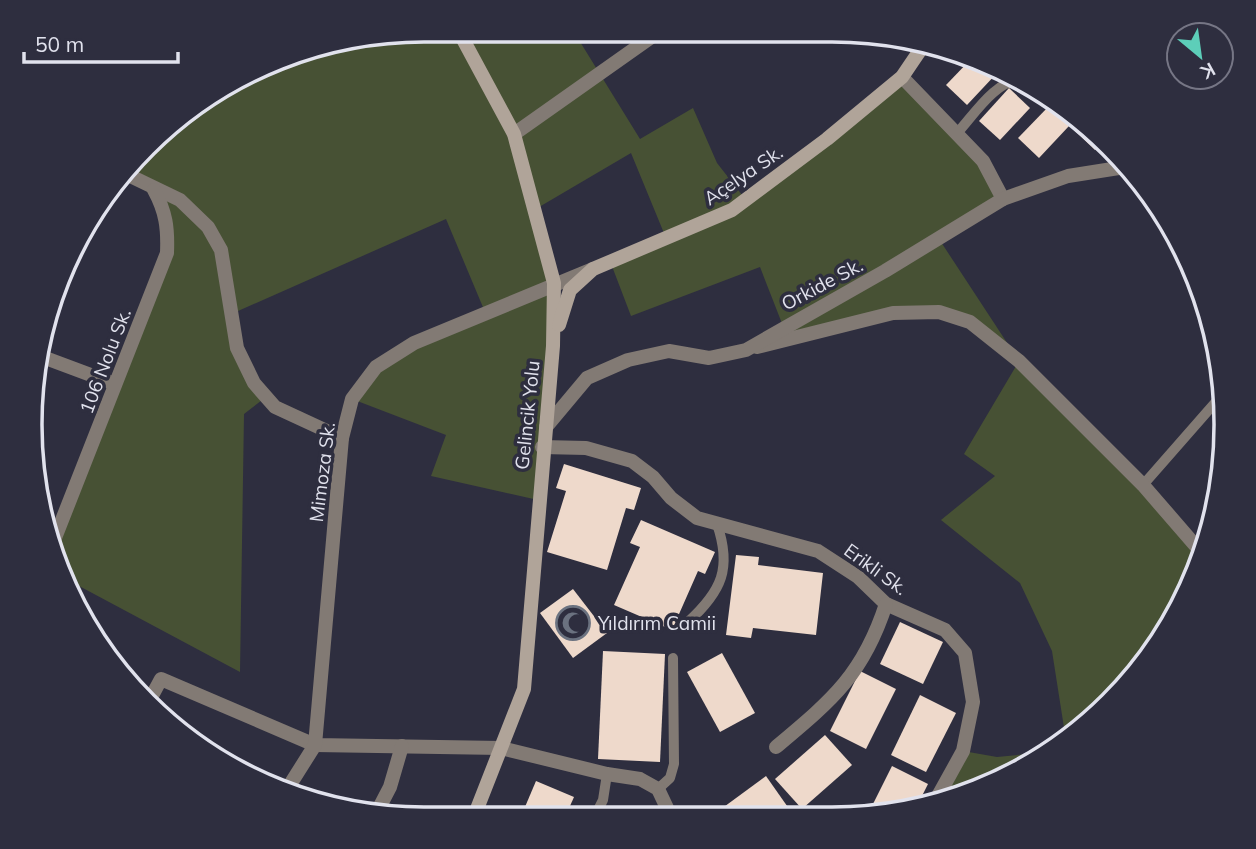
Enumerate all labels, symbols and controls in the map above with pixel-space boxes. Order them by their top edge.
scale bar [24,21,178,65]
north arrow [1165,21,1235,91]
text: 50 m [35,31,84,57]
text: K [1196,57,1220,85]
street label: Açelya Sk. [699,140,787,210]
street label: Orkide Sk. [777,253,867,315]
street label: 106 Nolu Sk. [74,305,136,417]
street label: Gelincik Yolu [509,359,545,471]
street label: Mimoza Sk. [304,421,340,523]
street label: Erikli Sk. [840,538,912,600]
mosque icon: Yıldırım Camii [554,604,592,642]
place label: Yıldırım Camii [597,611,716,635]

